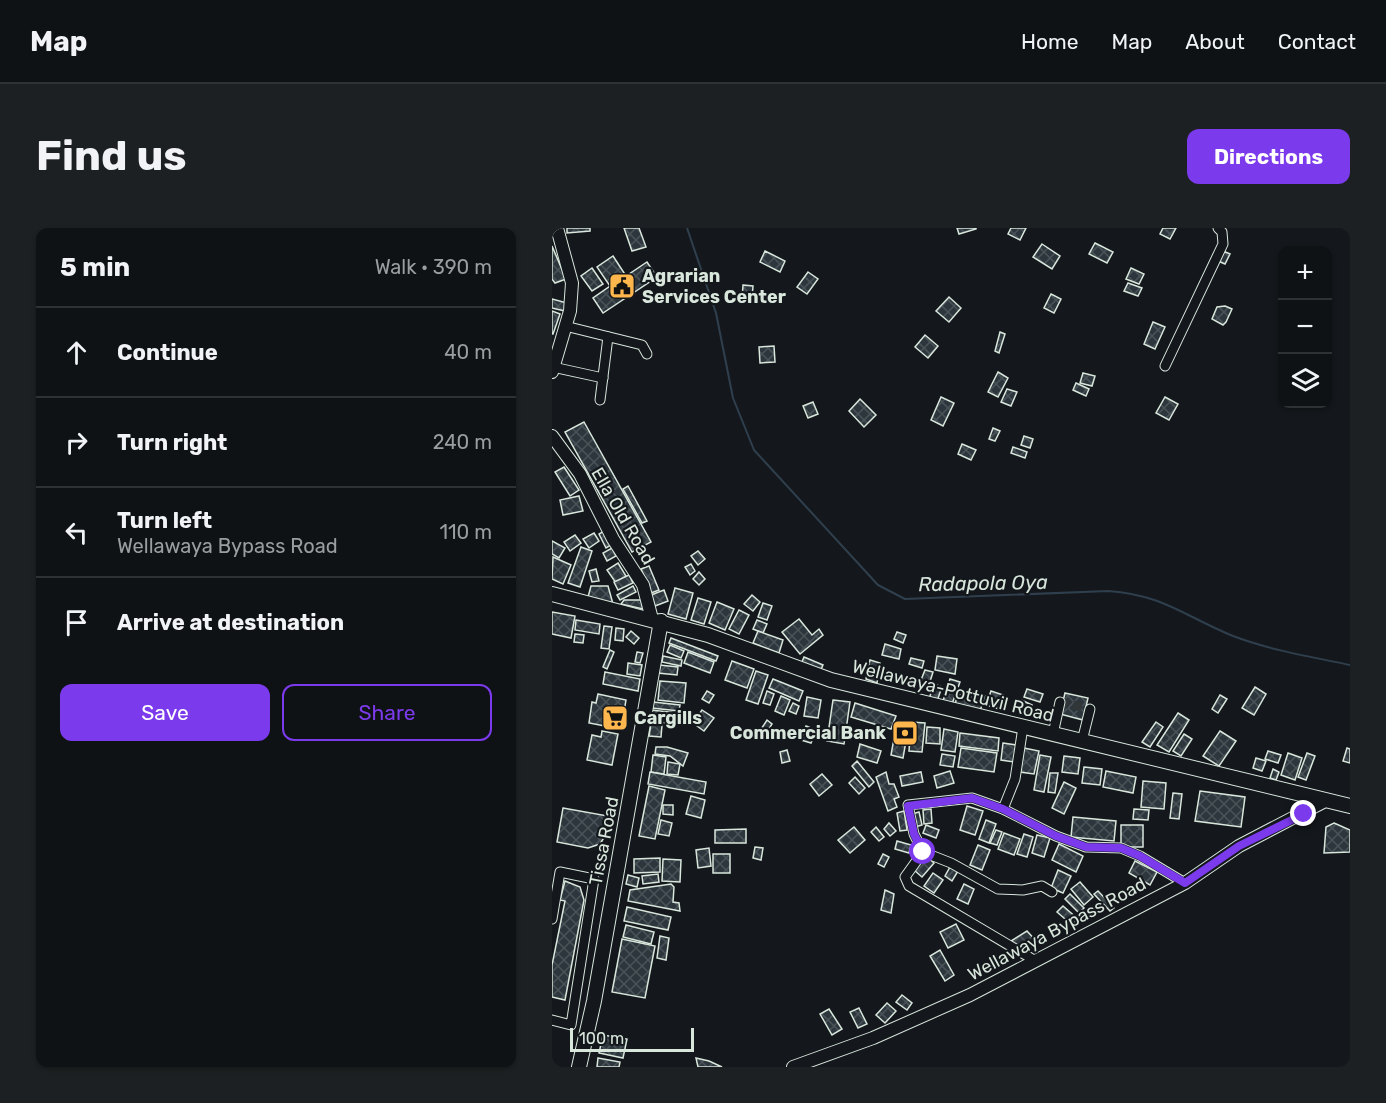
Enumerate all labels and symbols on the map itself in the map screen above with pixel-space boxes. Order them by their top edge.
place label: Agrarian Services Center [642,265,786,308]
public building icon: Agrarian Services Center [607,271,637,301]
street label: Ella Old Road [586,464,660,568]
water label: Radapola Oya [918,570,1048,596]
street label: Wellawaya-Pottuvil Road [850,655,1056,727]
supermarket icon: Cargills [600,703,630,733]
place label: Cargills [634,707,702,729]
bank icon: Commercial Bank [890,718,920,748]
place label: Commercial Bank [730,722,886,744]
street label: Tissa Road [585,795,623,887]
route end [1290,800,1316,826]
route start [909,838,935,864]
street label: Wellawaya Bypass Road [964,873,1150,985]
scale bar [570,1025,694,1052]

